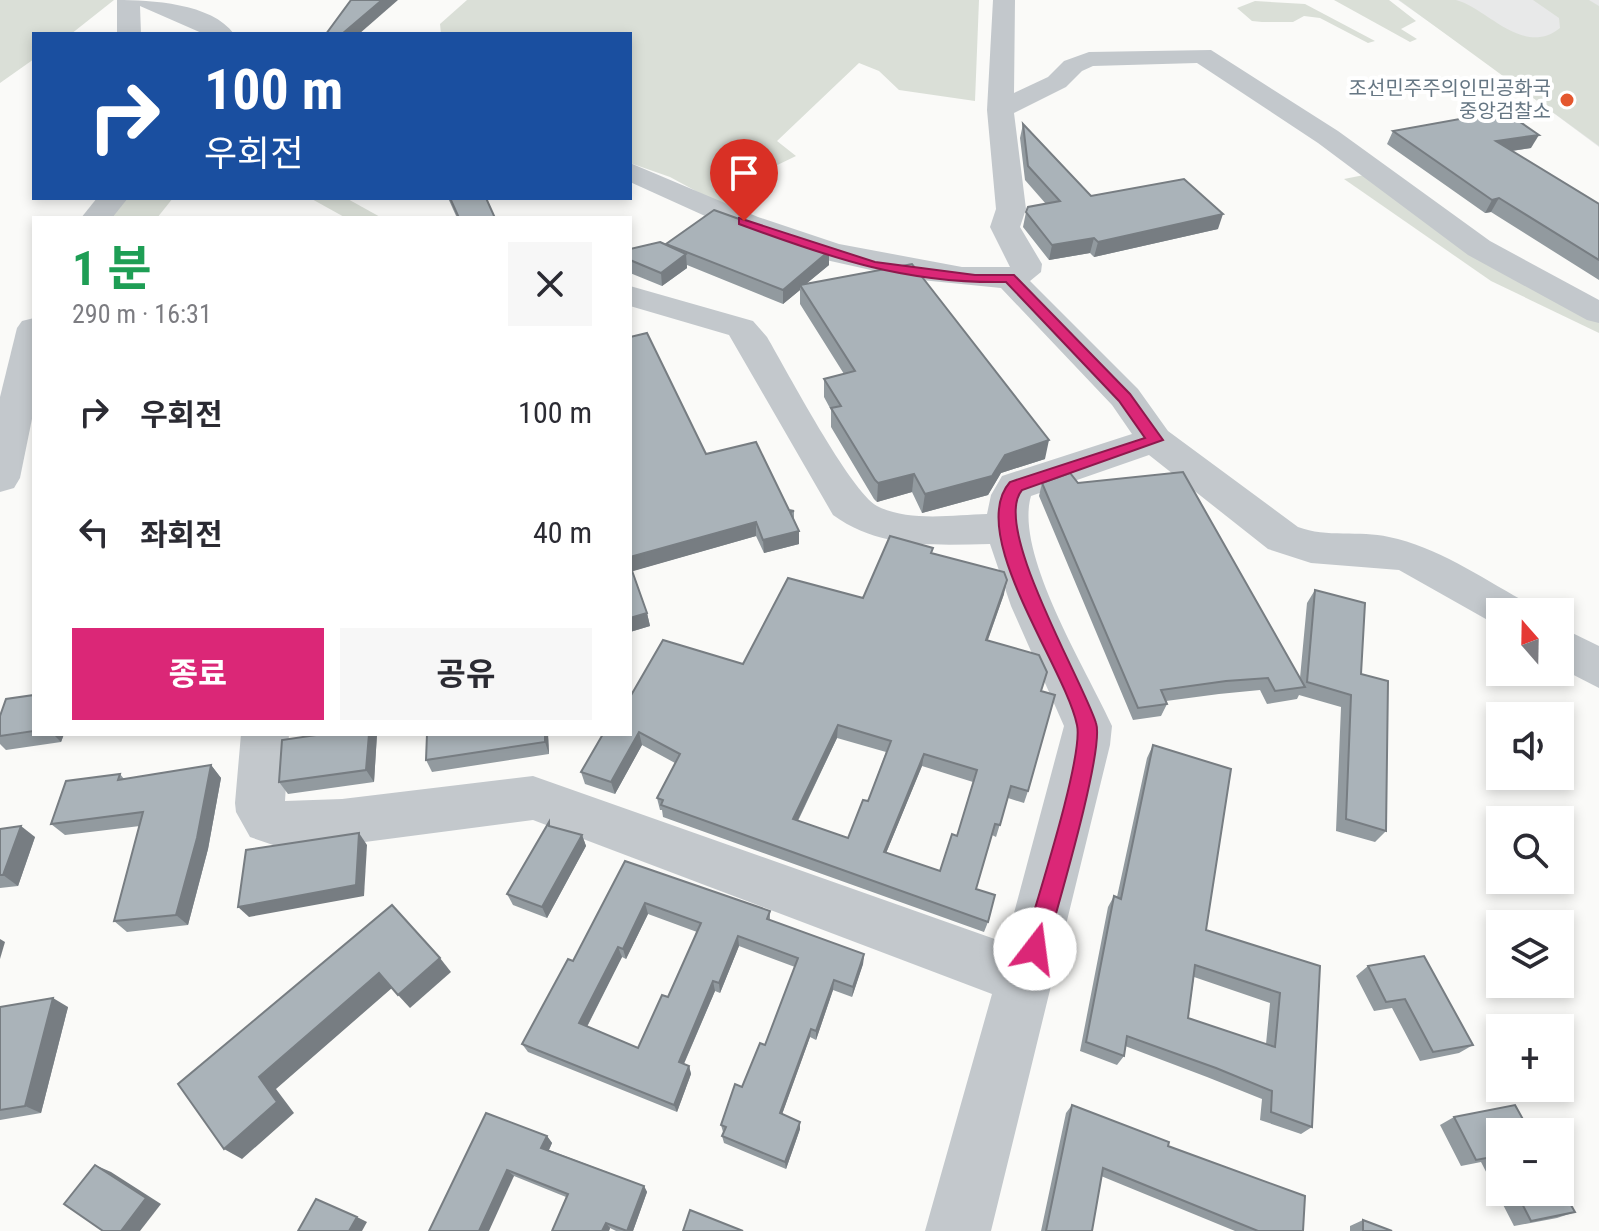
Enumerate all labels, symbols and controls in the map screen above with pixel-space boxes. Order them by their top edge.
text: 100 m [204,57,343,123]
icon: right [72,64,176,168]
place label: 조선민주주의인민공화국 중앙검찰소 [1349,76,1551,123]
marker: 조선민주주의인민공화국 중앙검찰소 [1558,91,1576,109]
text: 우회전 [204,133,303,175]
pin [710,139,778,221]
icon: arrive [722,151,766,195]
text: 1 분 [72,240,151,297]
button: close [508,242,592,326]
text: 290 m · 16:31 [72,299,212,329]
icon: right [72,390,116,434]
text: 100 m [518,395,592,430]
text: 우회전 [140,397,223,432]
icon: left [72,510,116,554]
text: 40 m [533,515,592,550]
text: 좌회전 [140,517,223,552]
north arrow [1486,598,1574,686]
map controls [1486,598,1574,1206]
button: 종료 [72,628,324,720]
button: 공유 [340,628,592,720]
button: sound [1486,702,1574,790]
button: search [1486,806,1574,894]
position arrow [993,907,1077,991]
button: layers [1486,910,1574,998]
button: + [1486,1014,1574,1102]
button: − [1486,1118,1574,1206]

